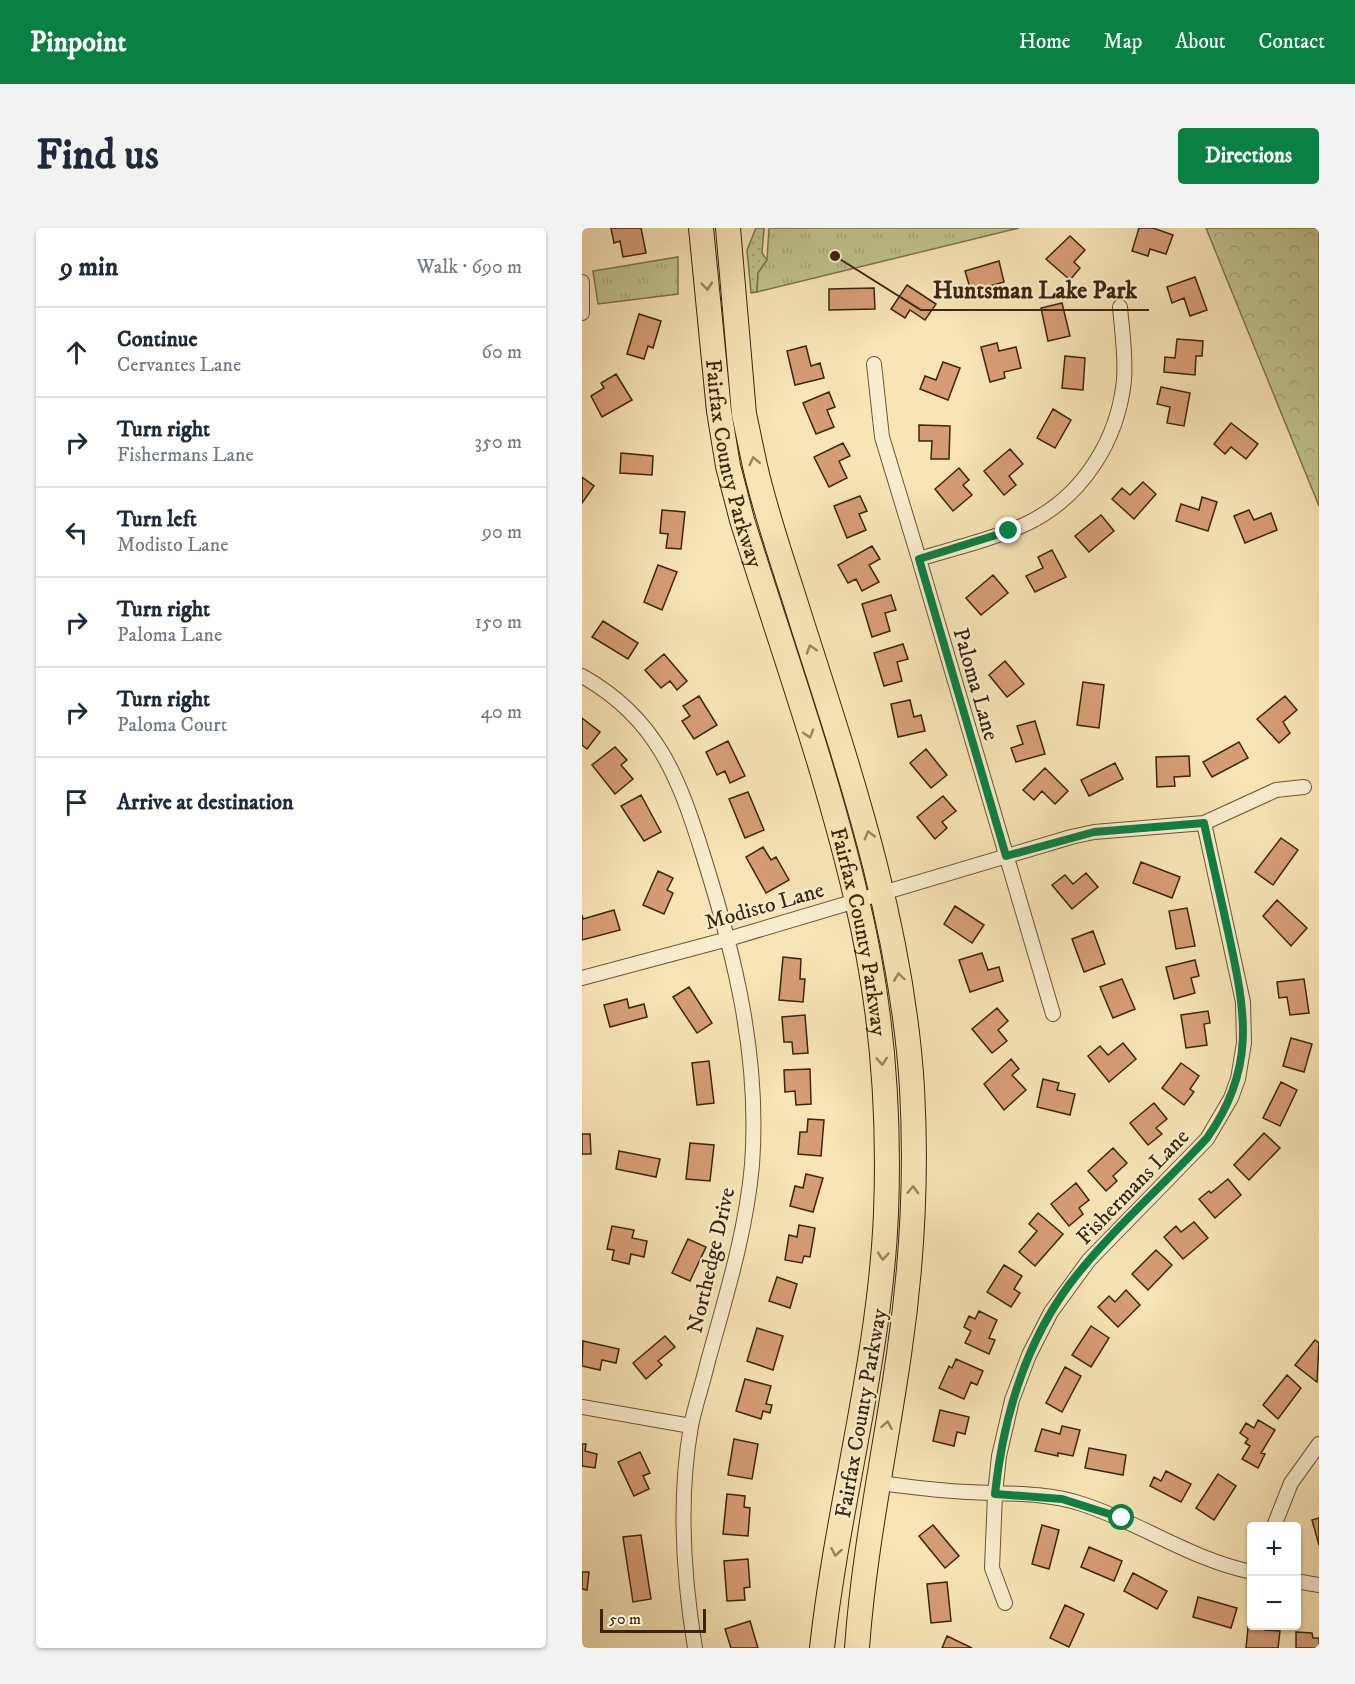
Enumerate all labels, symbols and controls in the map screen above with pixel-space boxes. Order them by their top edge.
text: Pinpoint [30,25,126,60]
text: Home [1019,29,1071,55]
text: Map [1104,29,1142,55]
text: About [1175,29,1226,55]
text: Contact [1259,29,1325,55]
button: Directions [1178,128,1319,184]
text: Find us [36,130,159,182]
text: 9 min [60,251,118,284]
text: Walk · 690 m [417,255,522,280]
callout: Huntsman Lake Park [921,268,1149,310]
text: Huntsman Lake Park [933,276,1138,306]
one-way arrow [700,282,713,291]
text: Continue [117,326,198,353]
icon: ahead [60,336,93,369]
text: 60 m [482,340,522,365]
text: Cervantes Lane [117,353,241,378]
street label: Fairfax County Parkway [699,358,768,572]
text: Turn right [117,416,210,443]
icon: right [60,426,93,459]
text: 350 m [475,430,522,455]
text: Fishermans Lane [117,443,254,468]
one-way arrow [748,456,761,466]
text: Turn left [117,506,197,533]
icon: left [60,516,93,549]
route end [995,517,1021,543]
text: 90 m [482,520,522,545]
text: Modisto Lane [117,533,229,558]
text: Turn right [117,596,210,623]
icon: right [60,606,93,639]
text: 150 m [475,610,522,635]
text: Paloma Lane [117,623,222,648]
street label: Paloma Lane [947,625,1004,744]
one-way arrow [806,644,818,655]
text: Turn right [117,686,210,713]
icon: right [60,696,93,729]
text: 40 m [480,700,522,725]
text: Paloma Court [117,713,227,738]
one-way arrow [802,728,814,739]
icon: arrive [60,786,93,819]
text: Arrive at destination [117,789,294,816]
street label: Fairfax County Parkway [824,825,892,1038]
one-way arrow [863,830,876,840]
street label: Modisto Lane [702,877,827,936]
one-way arrow [894,973,906,982]
one-way arrow [875,1057,888,1066]
street label: Fishermans Lane [1071,1124,1195,1251]
street label: Northedge Drive [682,1185,741,1336]
one-way arrow [907,1185,919,1194]
one-way arrow [877,1252,890,1261]
street label: Fairfax County Parkway [830,1306,893,1520]
one-way arrow [880,1421,893,1431]
route start [1108,1504,1134,1530]
map controls [1247,1522,1301,1630]
button: + [1247,1522,1301,1576]
one-way arrow [830,1547,843,1557]
button: − [1247,1576,1301,1630]
scale bar [600,1606,706,1634]
text: 50 m [609,1609,641,1629]

